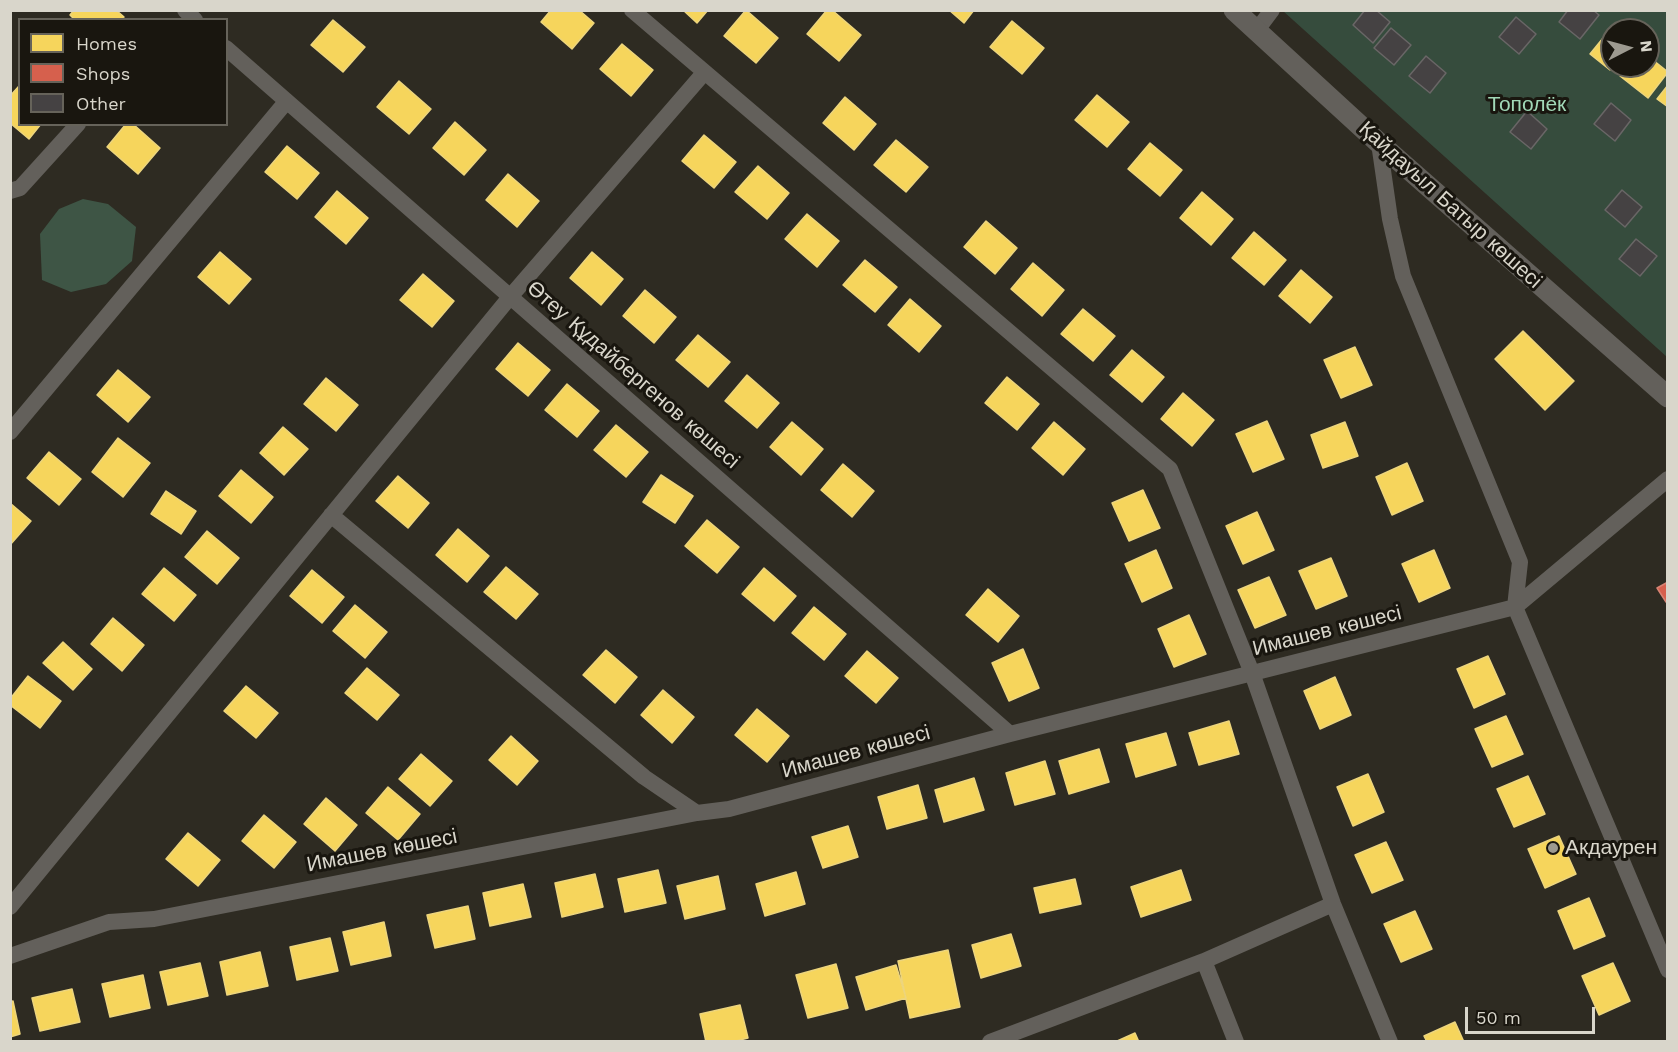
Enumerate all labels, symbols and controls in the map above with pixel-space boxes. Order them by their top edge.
legend [18,18,228,126]
north arrow [1600,18,1660,78]
text: Homes [76,33,137,54]
text: N [1636,39,1656,53]
text: Shops [76,63,130,84]
park label: Тополёк [1488,92,1566,118]
text: Other [76,93,126,114]
street label: Қайдауыл Батыр көшесі [1353,116,1547,294]
street label: Өтеу Құдайбергенов көшесі [522,276,744,474]
street label: Имашев көшесі [1250,600,1404,662]
street label: Имашев көшесі [779,720,933,784]
street label: Имашев көшесі [305,824,459,878]
place label: Акдаурен [1565,835,1657,861]
marker: Акдаурен [1546,841,1560,855]
scale bar [1468,995,1598,1033]
text: 50 m [1476,1007,1521,1028]

